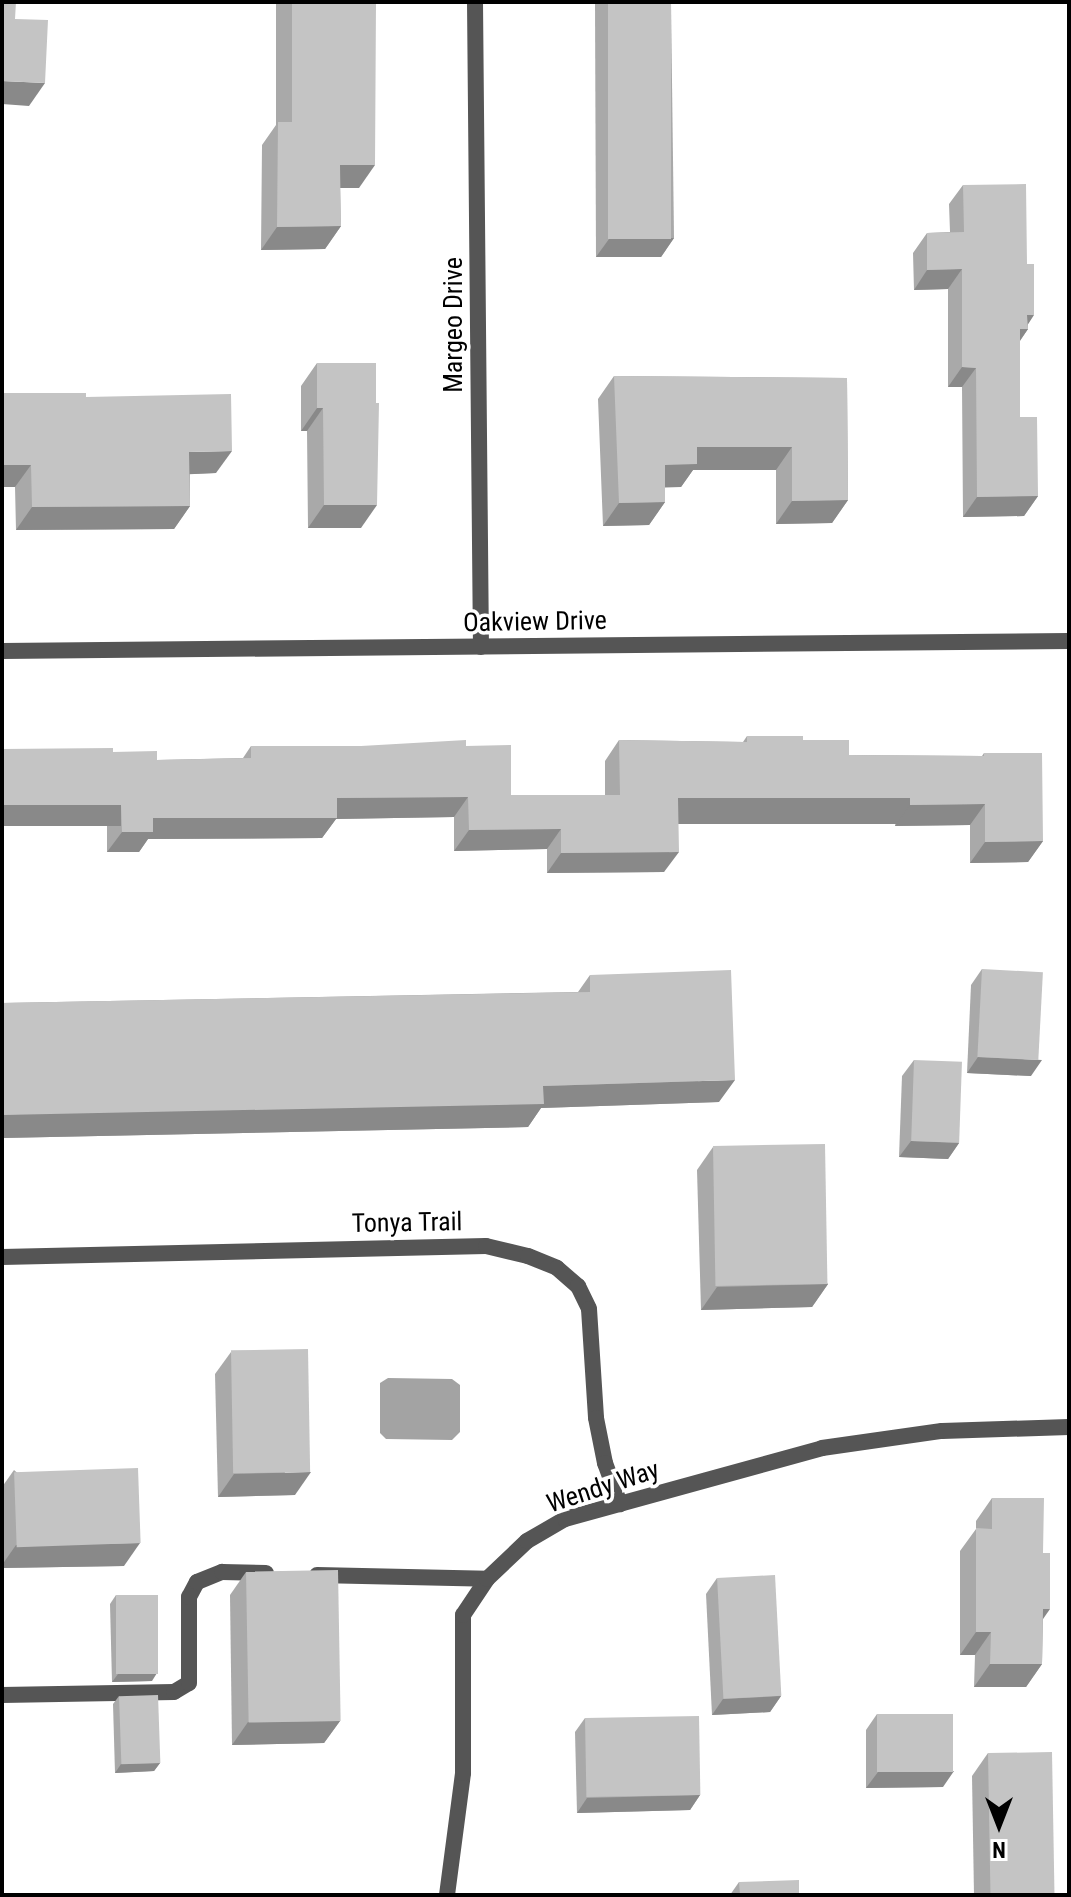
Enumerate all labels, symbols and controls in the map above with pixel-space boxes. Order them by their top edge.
street label: Margeo Drive [438,257,470,393]
street label: Oakview Drive [463,605,607,639]
street label: Tonya Trail [351,1206,463,1240]
street label: Wendy Way [543,1454,663,1520]
north arrow [959,1785,1039,1865]
text: N [992,1837,1006,1862]

